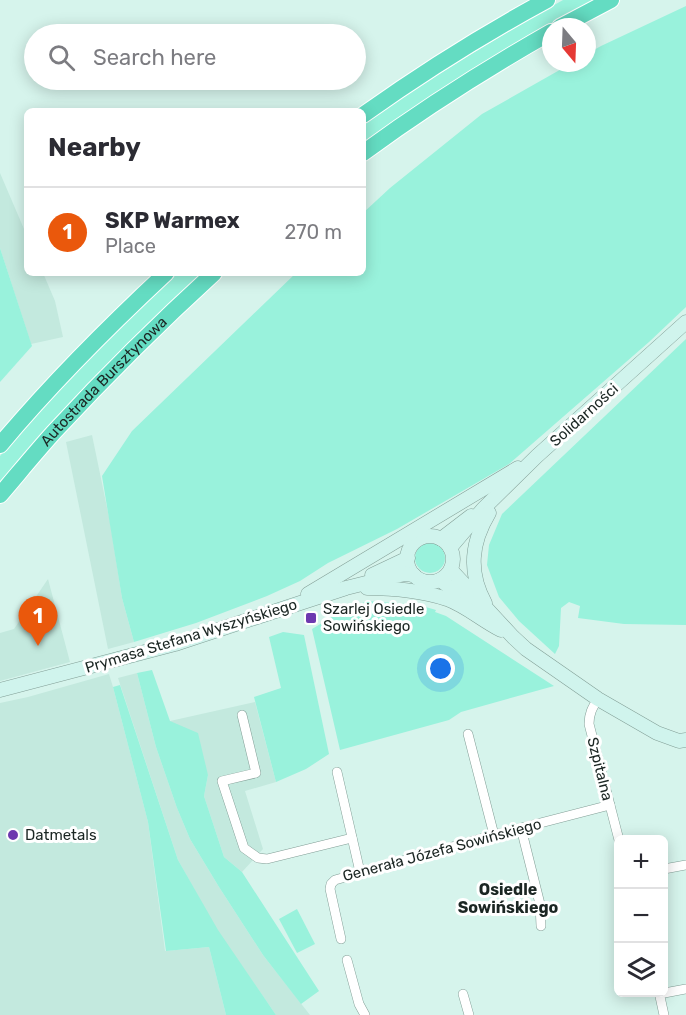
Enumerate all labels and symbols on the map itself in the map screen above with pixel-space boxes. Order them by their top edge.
north arrow [542,18,596,72]
street label: Autostrada Bursztynowa [37,313,171,450]
street label: Solidarności [546,380,622,450]
street label: Prymasa Stefana Wyszyńskiego [83,595,299,677]
pin: 1 [18,596,57,646]
place label: Szarlej Osiedle Sowińskiego [323,600,424,635]
marker: Szarlej Osiedle Sowińskiego [304,611,318,625]
your location [426,654,455,683]
street label: Szpitalna [583,735,617,803]
street label: Generała Józefa Sowińskiego [341,815,543,885]
place label: Datmetals [25,826,97,844]
marker: Datmetals [6,828,20,842]
district label: Osiedle Sowińskiego [458,880,559,917]

